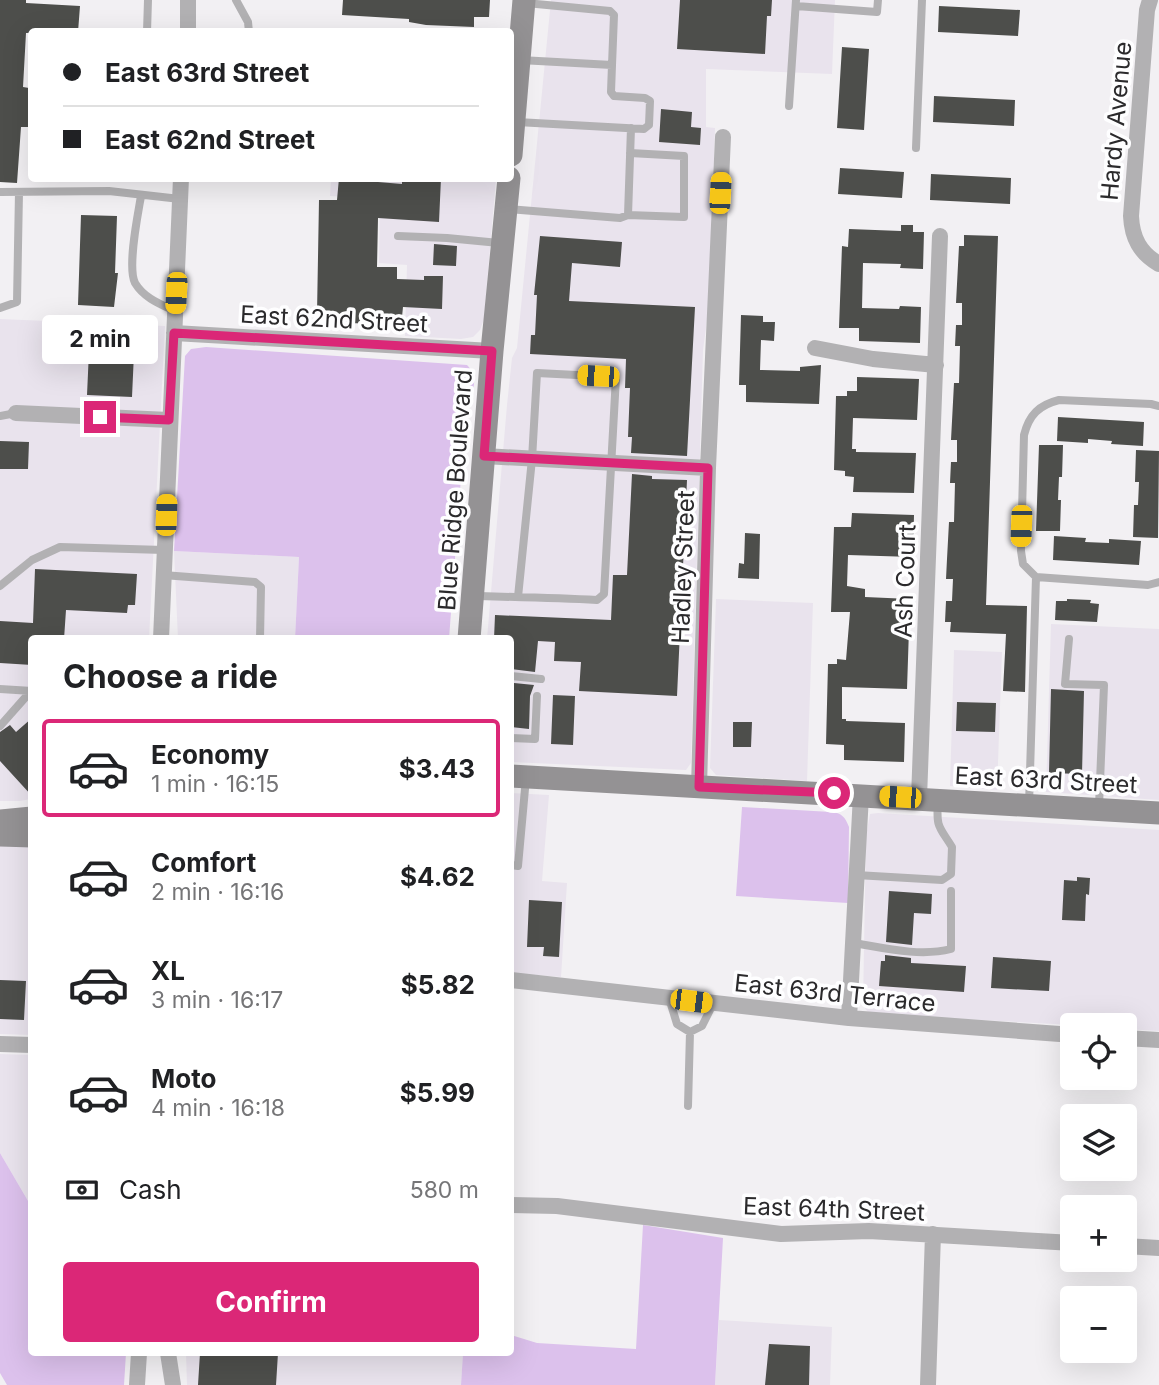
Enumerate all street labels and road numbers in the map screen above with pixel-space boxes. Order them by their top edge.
street label: Hardy Avenue [1095,40,1137,202]
street label: East 62nd Street [239,300,429,338]
street label: Blue Ridge Boulevard [432,368,478,612]
street label: Hadley Street [666,490,700,644]
street label: Ash Court [889,524,921,638]
street label: East 63rd Street [954,761,1138,799]
street label: East 63rd Terrace [733,968,937,1018]
street label: East 64th Street [743,1191,926,1227]

